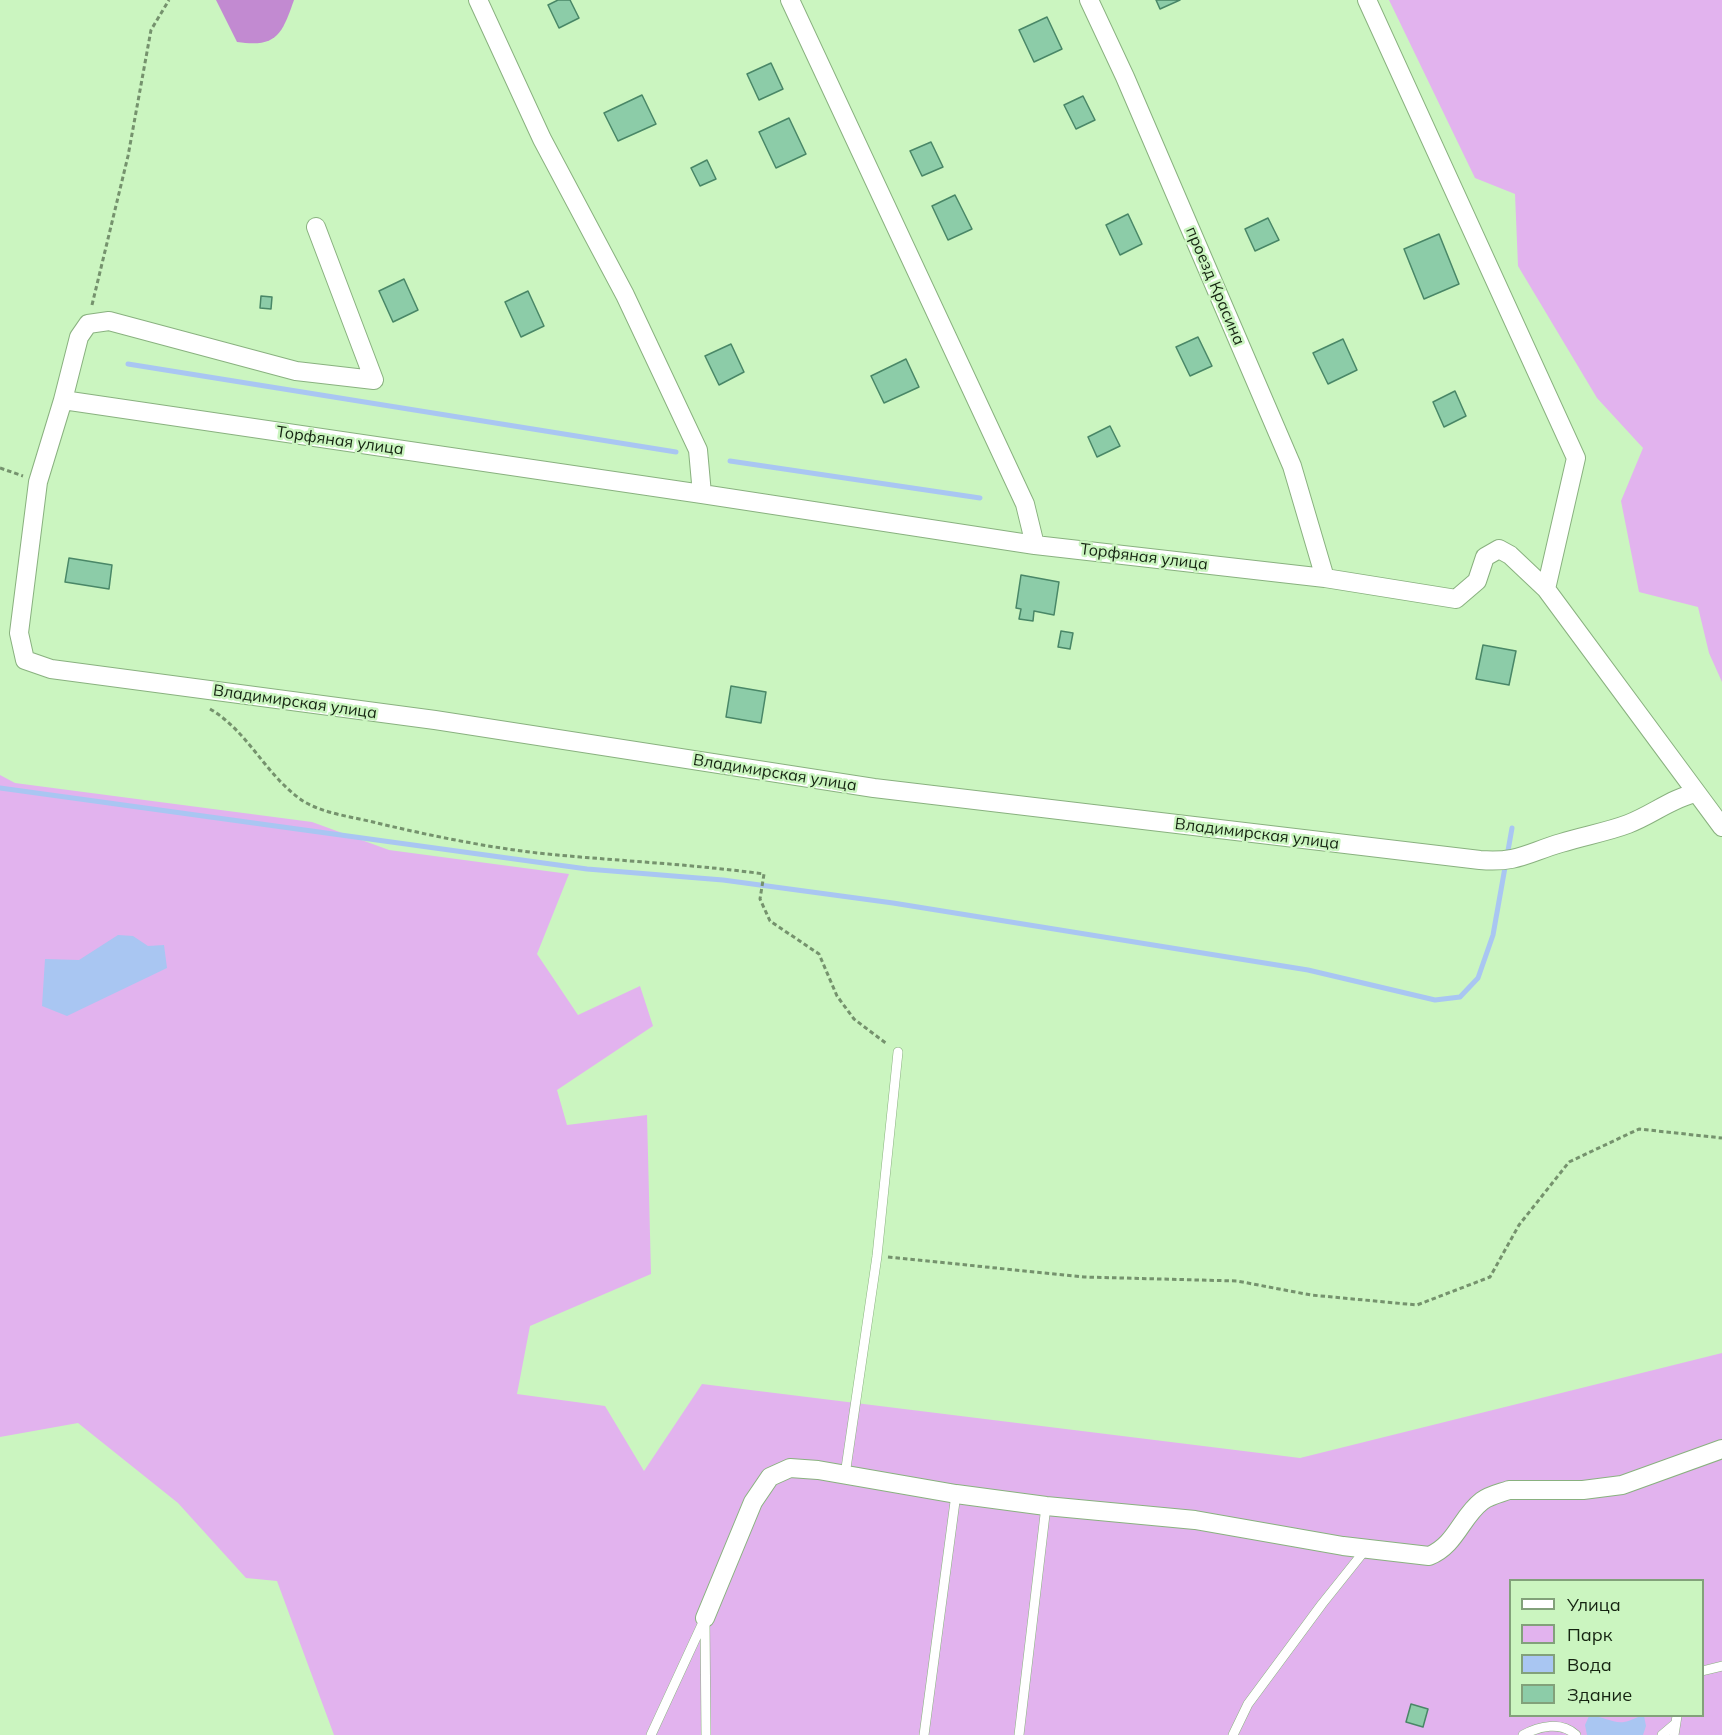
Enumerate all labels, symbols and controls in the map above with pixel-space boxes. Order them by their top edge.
street label: проезд Красина [1181,224,1249,348]
street label: Торфяная улица [275,423,405,459]
street label: Торфяная улица [1079,540,1209,574]
street label: Владимирская улица [212,681,378,723]
street label: Владимирская улица [692,751,858,795]
street label: Владимирская улица [1174,814,1340,854]
legend [1509,1579,1704,1717]
text: Улица [1567,1593,1621,1616]
text: Парк [1567,1623,1612,1646]
text: Вода [1567,1653,1612,1676]
text: Здание [1567,1683,1632,1706]

